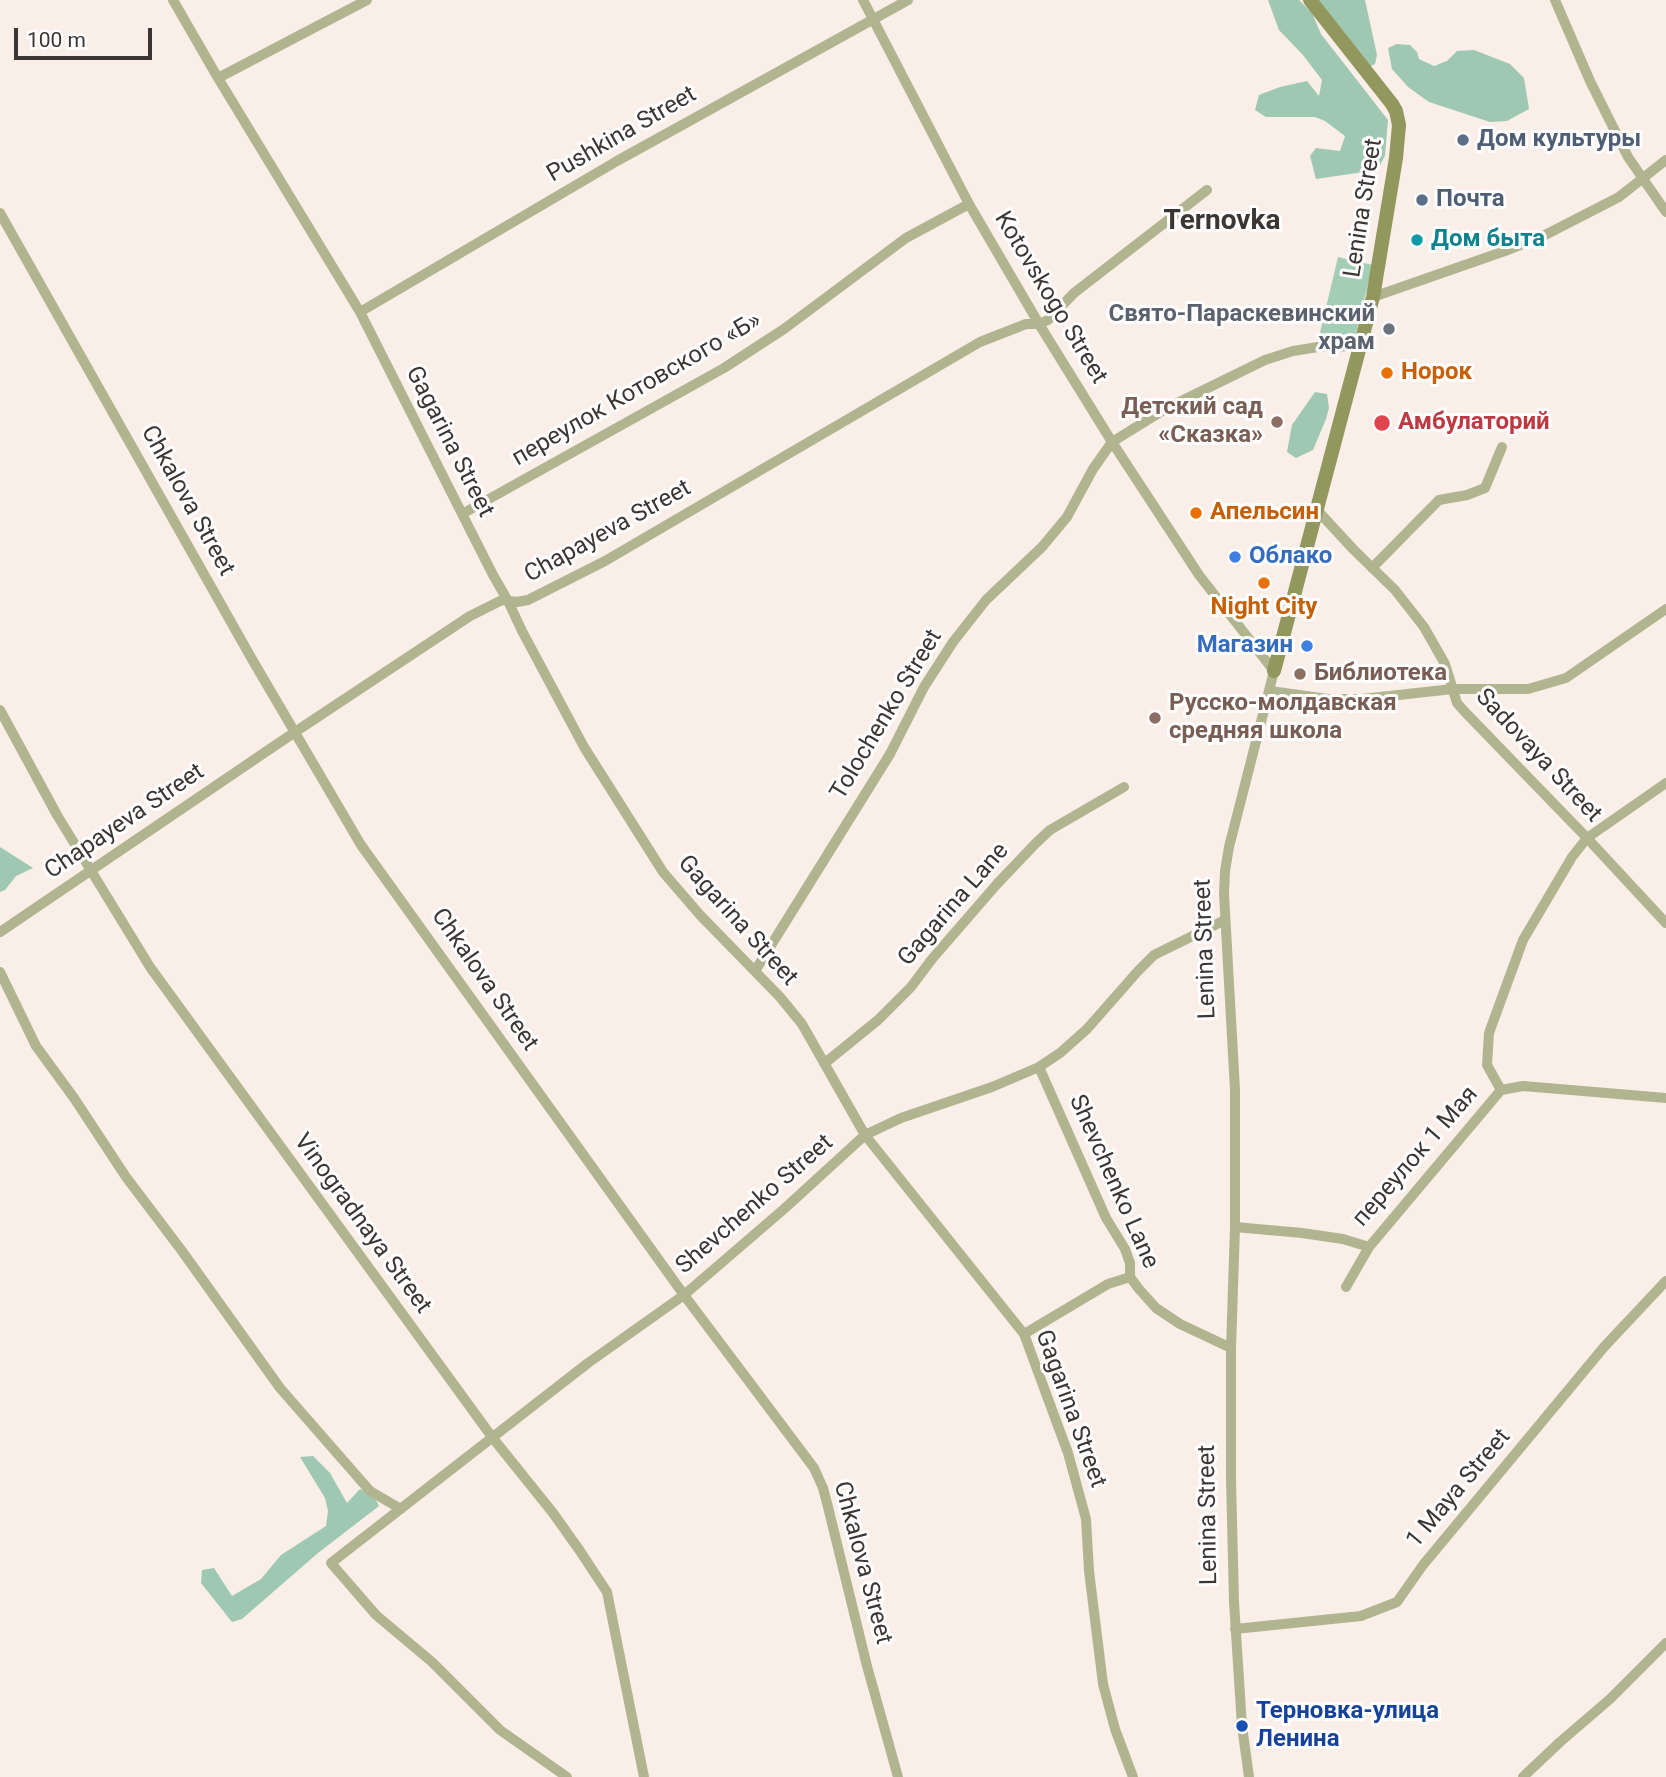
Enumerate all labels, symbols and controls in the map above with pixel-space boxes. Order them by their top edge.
scale bar [18,14,156,58]
text: 100 m [27,28,86,52]
street label: Pushkina Street [542,81,702,189]
place label: Дом культуры [1477,126,1641,154]
marker: Дом культуры [1455,132,1471,148]
street label: Lenina Street [1339,136,1389,280]
place label: Почта [1436,186,1505,214]
marker: Почта [1414,192,1430,208]
district label: Ternovka [1164,205,1280,239]
street label: Kotovskogo Street [987,207,1113,389]
place label: Дом быта [1431,226,1545,254]
marker: Дом быта [1409,232,1425,248]
place label: Свято-Параскевинский храм [1109,301,1375,357]
street label: переулок Котовского «Б» [507,307,767,473]
marker: Свято-Параскевинский храм [1381,321,1397,337]
place label: Норок [1401,359,1472,387]
street label: Gagarina Street [399,362,499,522]
marker: Норок [1379,365,1395,381]
place label: Детский сад «Сказка» [1121,394,1263,450]
place label: Амбулаторий [1398,409,1550,437]
marker: Амбулаторий [1372,413,1392,433]
marker: Детский сад «Сказка» [1269,414,1285,430]
street label: Chkalova Street [134,421,240,581]
street label: Chapayeva Street [520,474,696,590]
place label: Апельсин [1210,499,1319,527]
marker: Апельсин [1188,505,1204,521]
place label: Облако [1249,543,1332,571]
marker: Облако [1227,549,1243,565]
marker: Night City [1256,575,1272,591]
place label: Night City [1211,594,1317,622]
street label: Tolochenko Street [825,625,949,805]
place label: Магазин [1197,632,1293,660]
marker: Магазин [1299,638,1315,654]
place label: Библиотека [1314,660,1447,688]
marker: Библиотека [1292,666,1308,682]
street label: Sadovaya Street [1469,683,1607,829]
place label: Русско-молдавская средняя школа [1169,690,1397,746]
marker: Русско-молдавская средняя школа [1147,710,1163,726]
street label: Chapayeva Street [40,758,210,886]
street label: Gagarina Lane [893,837,1015,973]
street label: Gagarina Street [671,850,803,992]
street label: Lenina Street [1189,878,1223,1020]
street label: Chkalova Street [424,903,544,1057]
street label: переулок 1 Мая [1347,1081,1485,1233]
street label: Shevchenko Lane [1062,1091,1164,1273]
street label: Vinogradnaya Street [287,1128,437,1320]
street label: Shevchenko Street [671,1129,839,1281]
street label: Gagarina Street [1028,1326,1112,1492]
street label: 1 Maya Street [1401,1424,1517,1554]
street label: Lenina Street [1193,1445,1225,1585]
street label: Chkalova Street [826,1479,898,1647]
place label: Терновка-улица Ленина [1256,1698,1439,1754]
marker: Терновка-улица Ленина [1234,1718,1250,1734]

